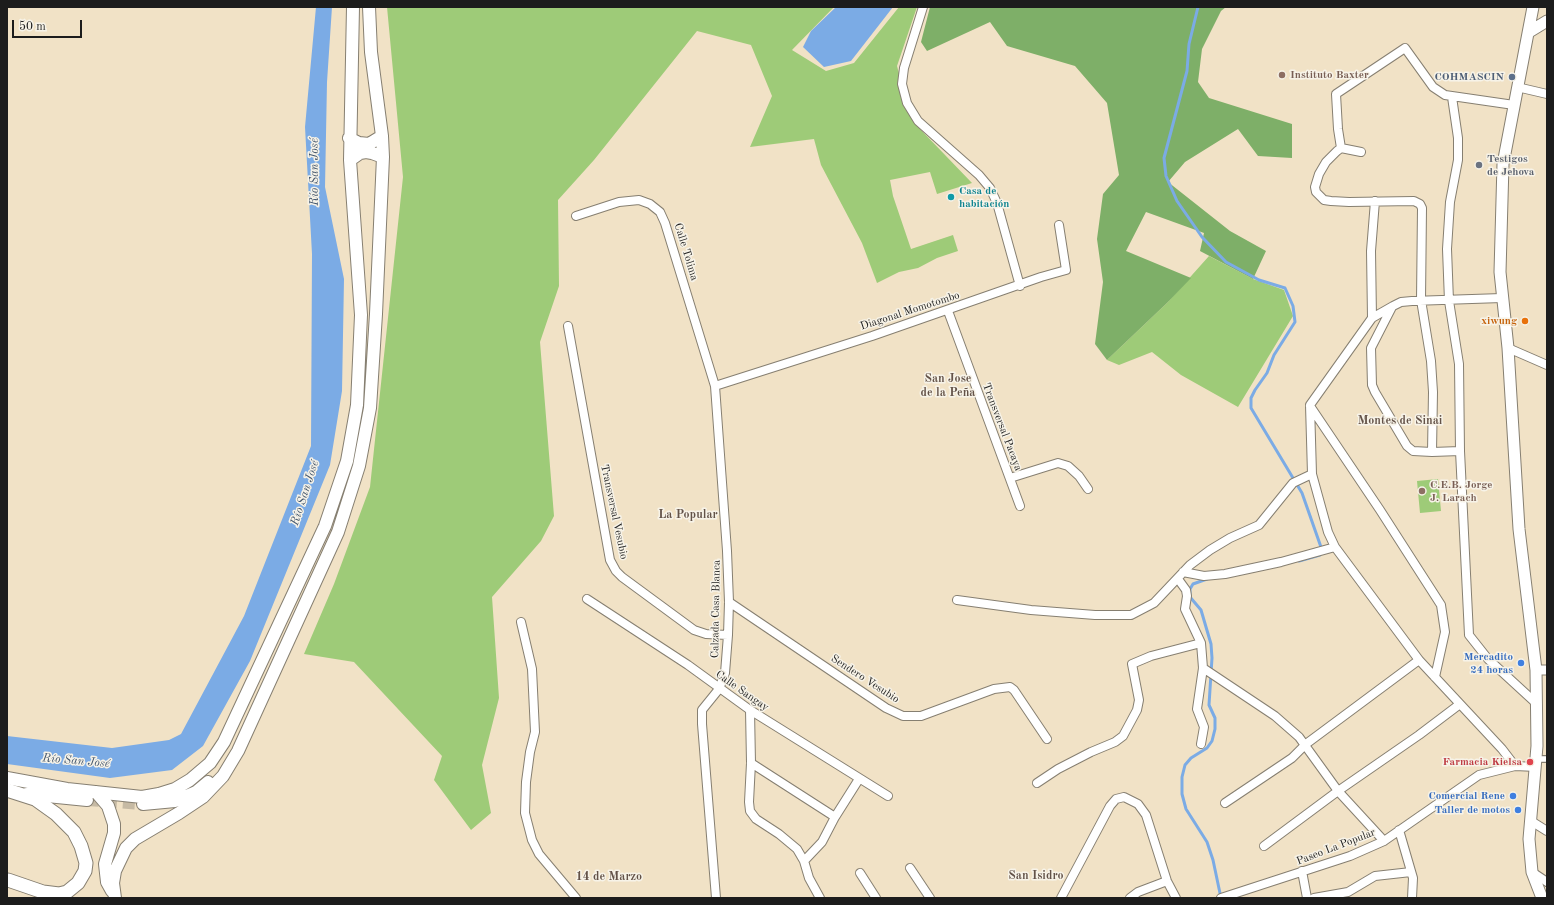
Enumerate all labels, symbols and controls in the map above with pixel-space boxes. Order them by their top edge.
scale bar [14,12,84,38]
text: 50 m [19,21,46,33]
place label: Instituto Baxter [1290,68,1369,82]
marker: Instituto Baxter [1277,70,1287,80]
place label: COHMASCIN [1434,70,1504,84]
marker: COHMASCIN [1507,72,1517,82]
water label: Río San José [308,138,322,206]
place label: Testigos de Jehova [1487,152,1534,178]
marker: Testigos de Jehova [1474,160,1484,170]
place label: Casa de habitación [959,184,1009,210]
marker: Casa de habitación [946,192,956,202]
street label: Calle Tolima [671,222,701,282]
street label: Diagonal Momotombo [859,289,961,333]
place label: xiwung [1481,314,1517,328]
marker: xiwung [1520,316,1530,326]
district label: San Jose de la Peña [921,372,975,400]
street label: Transversal Pacaya [979,381,1025,473]
district label: Montes de Sinai [1358,414,1442,428]
water label: Río San José [288,459,322,527]
street label: Transversal Vesubio [597,463,631,561]
place label: C.E.B. Jorge J. Larach [1430,478,1493,504]
marker: C.E.B. Jorge J. Larach [1417,486,1427,496]
district label: La Popular [658,508,718,522]
street label: Calzada Casa Blanca [709,560,723,658]
place label: Mercadito 24 horas [1464,650,1513,676]
street label: Sendero Vesubio [828,652,902,706]
marker: Mercadito 24 horas [1516,658,1526,668]
street label: Calle Sangay [713,668,771,714]
water label: Río San José [42,751,110,771]
place label: Farmacia Kielsa [1443,755,1522,769]
marker: Farmacia Kielsa [1525,757,1535,767]
place label: Comercial Rene [1428,789,1505,803]
marker: Comercial Rene [1508,791,1518,801]
place label: Taller de motos [1434,803,1510,817]
marker: Taller de motos [1513,805,1523,815]
street label: Paseo La Popular [1295,826,1377,868]
district label: San Isidro [1008,869,1064,883]
district label: 14 de Marzo [576,870,642,884]

